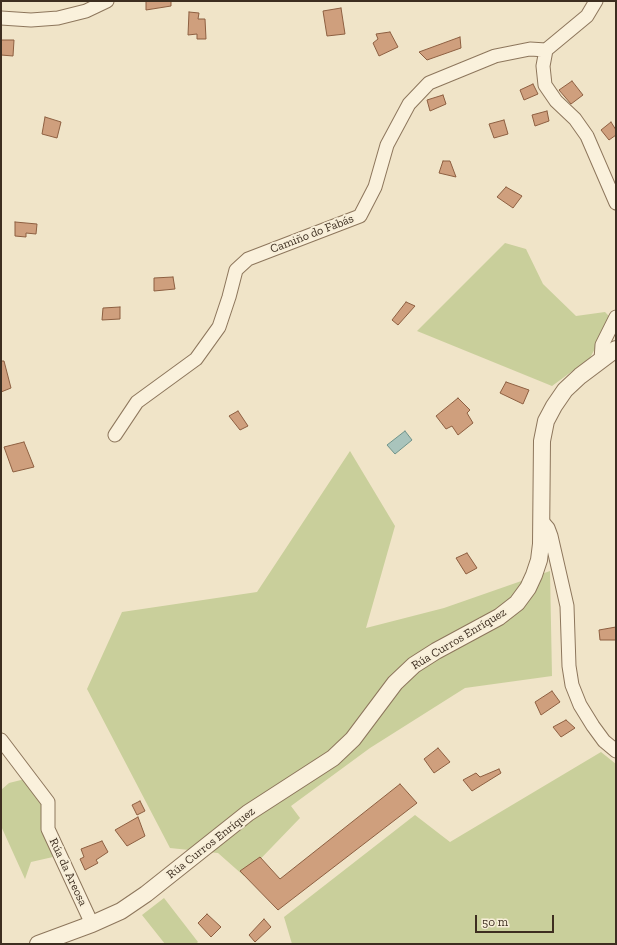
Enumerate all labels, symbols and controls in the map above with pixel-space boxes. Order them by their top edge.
street label: Camiño do Fabás [268,211,356,257]
street label: Rúa Curros Enríquez [409,605,509,673]
street label: Rúa Curros Enríquez [164,804,258,882]
street label: Rúa da Areosa [46,836,90,908]
scale bar [477,907,556,933]
text: 50 m [482,915,508,929]

